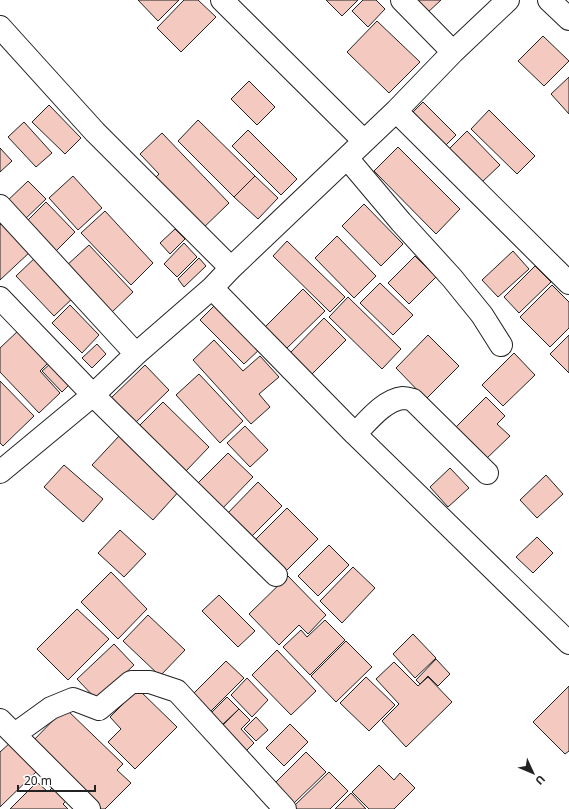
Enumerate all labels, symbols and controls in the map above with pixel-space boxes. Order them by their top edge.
north arrow [513,753,553,793]
scale bar [18,767,95,793]
text: 20 m [24,772,52,789]
text: U [532,772,549,788]

